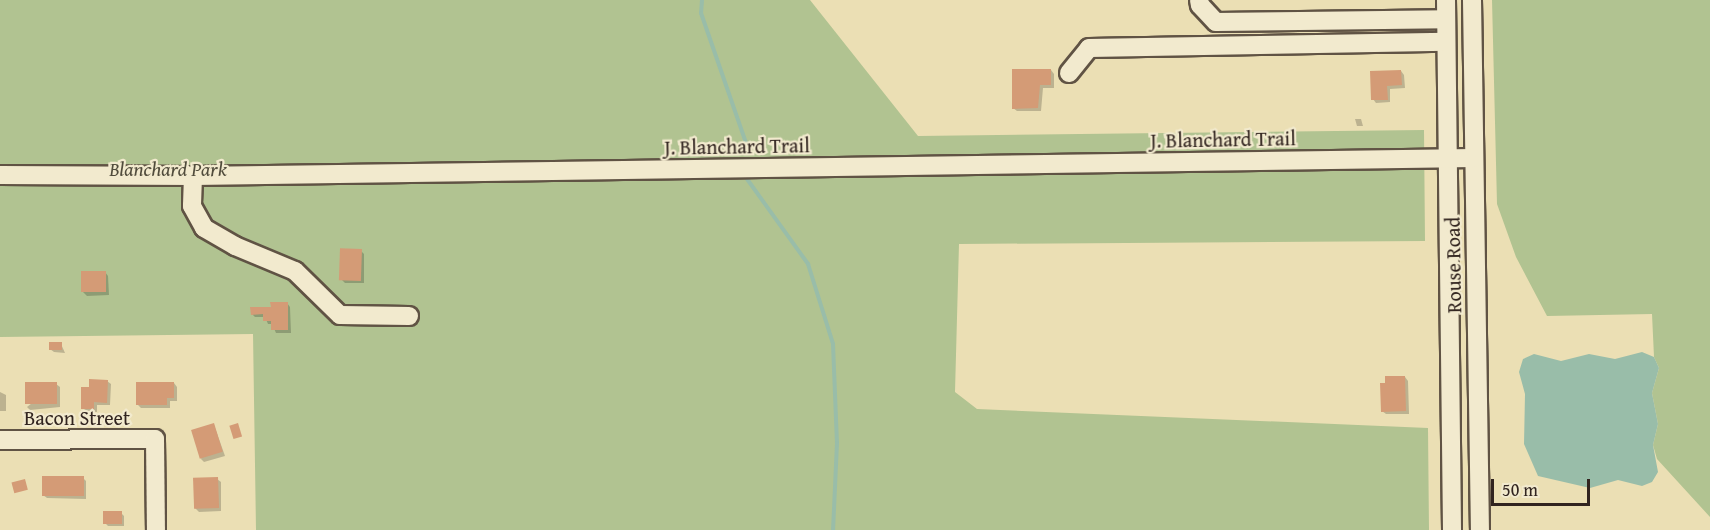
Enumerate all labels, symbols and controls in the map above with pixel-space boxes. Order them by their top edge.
street label: J. Blanchard Trail [1150,126,1296,152]
street label: J. Blanchard Trail [664,133,810,159]
park label: Blanchard Park [109,156,227,180]
street label: Rouse Road [1440,217,1466,313]
street label: Bacon Street [24,405,130,429]
scale bar [1494,467,1593,505]
text: 50 m [1502,476,1538,503]

